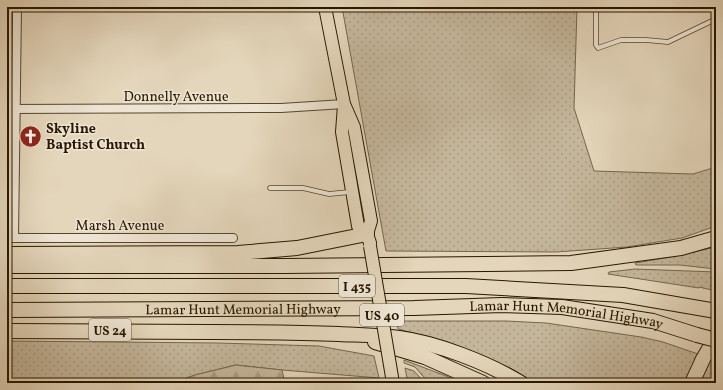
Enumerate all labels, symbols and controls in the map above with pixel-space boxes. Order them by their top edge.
street label: Donnelly Avenue [123,88,229,107]
place label: Skyline Baptist Church [46,120,145,155]
church icon: Skyline Baptist Church [17,123,43,149]
street label: Marsh Avenue [76,217,165,236]
road number: I 435 [339,275,375,297]
street label: Lamar Hunt Memorial Highway [469,297,666,335]
street label: Lamar Hunt Memorial Highway [145,300,341,320]
road number: US 40 [360,304,404,326]
road number: US 24 [89,319,131,341]

